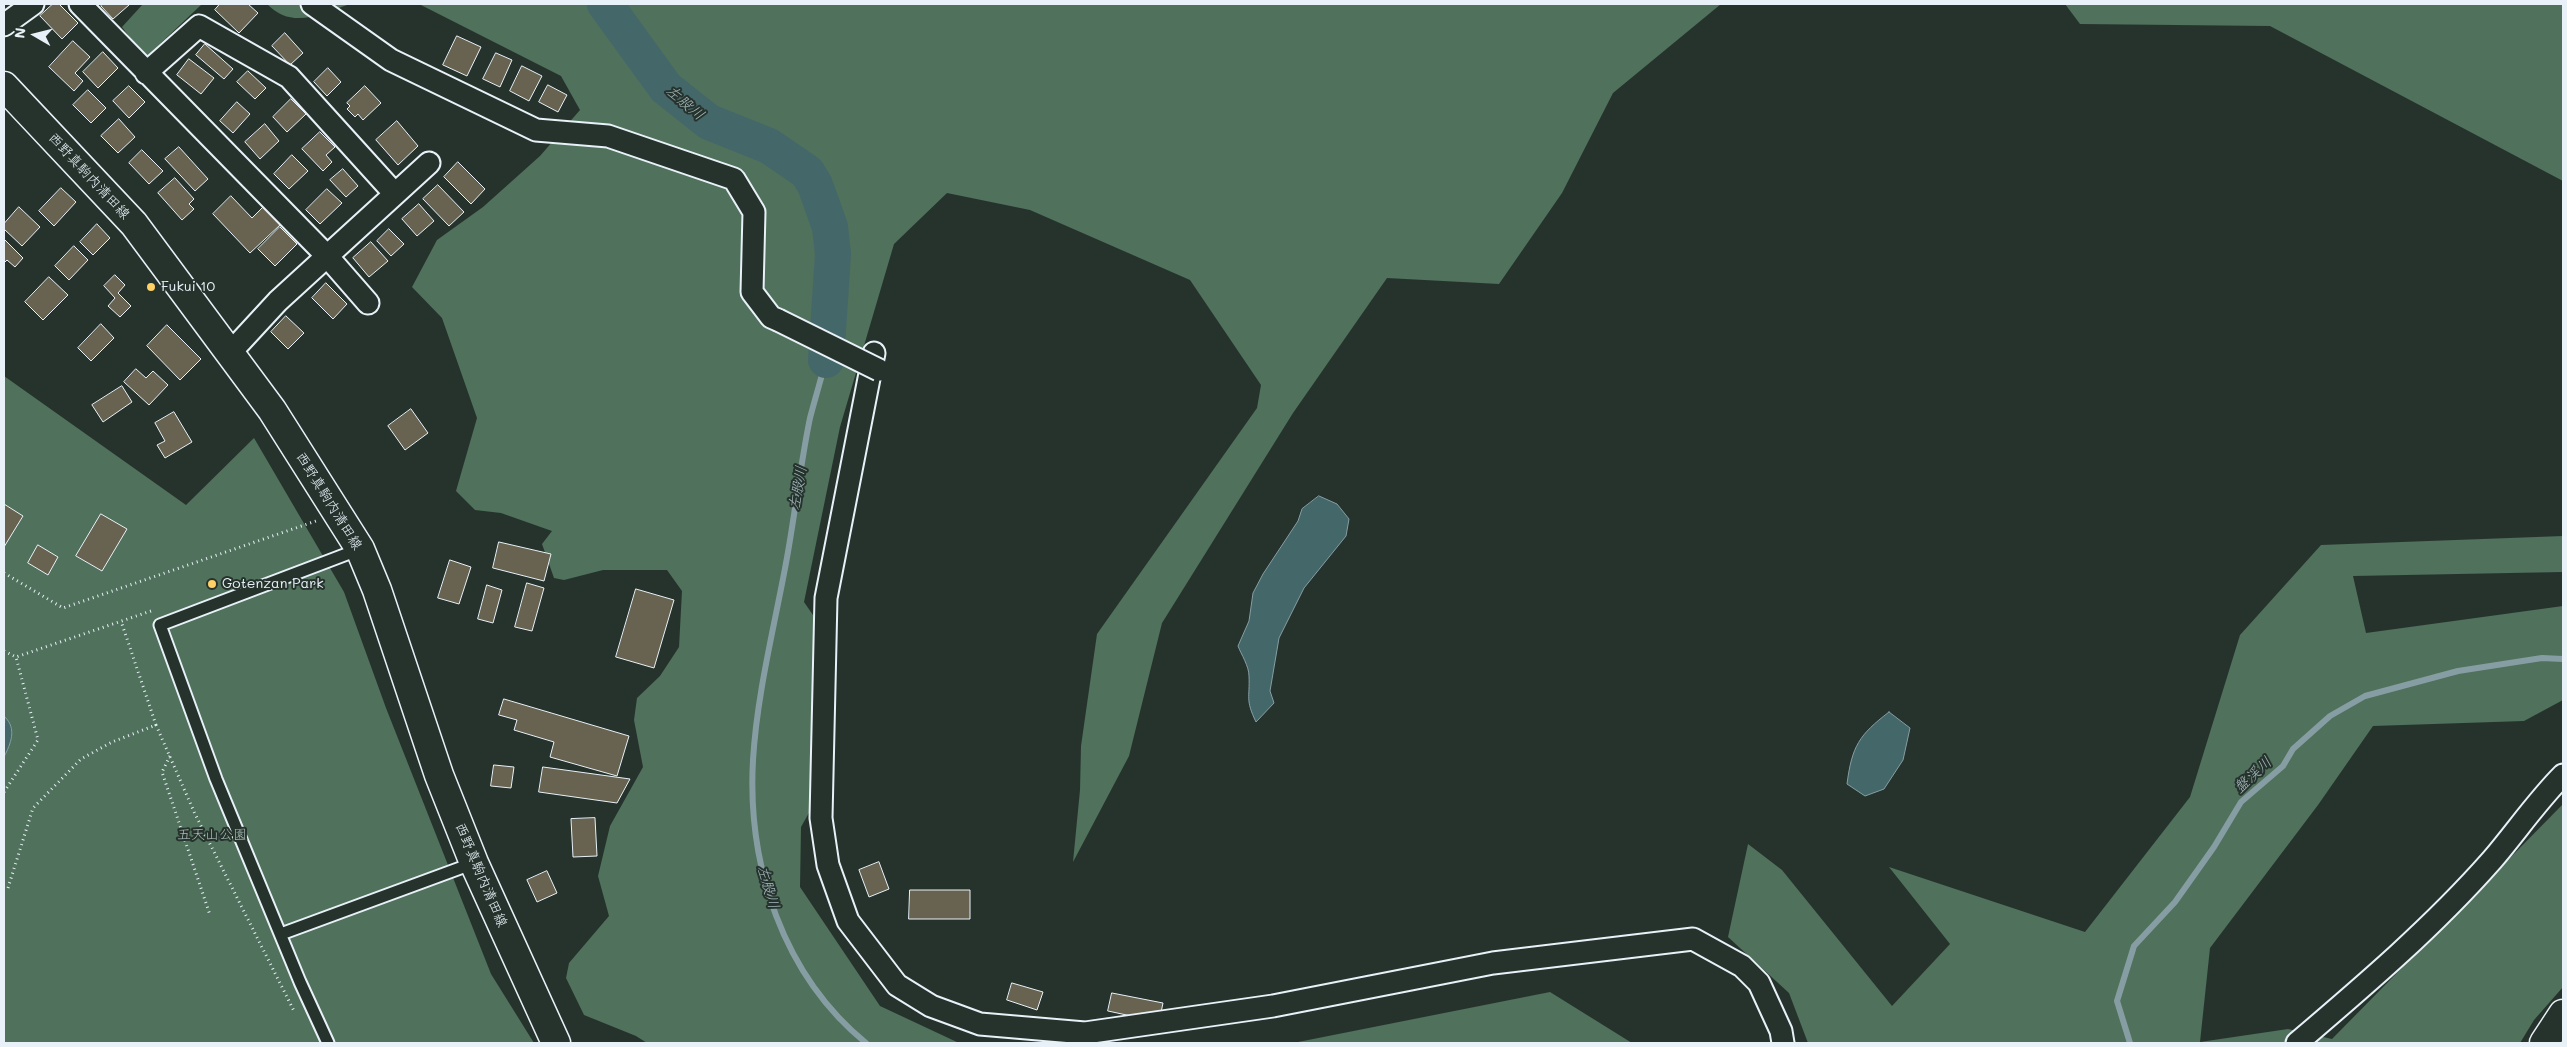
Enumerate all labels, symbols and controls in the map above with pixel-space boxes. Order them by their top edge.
north arrow [10,10,60,60]
text: N [10,26,30,39]
water label: 左股川 [662,82,708,124]
street label: 西野真駒内清田線 [45,129,133,223]
place label: Fukui 10 [161,279,215,295]
marker: Fukui 10 [145,281,157,293]
street label: 西野真駒内清田線 [292,449,366,553]
water label: 左股川 [785,464,811,512]
place label: Gotenzan Park [222,576,324,592]
marker: Gotenzan Park [206,578,218,590]
water label: 盤渓川 [2230,753,2276,797]
street label: 西野真駒内清田線 [451,820,511,930]
park label: 五天山公園 [177,827,247,843]
water label: 左股川 [753,863,783,911]

